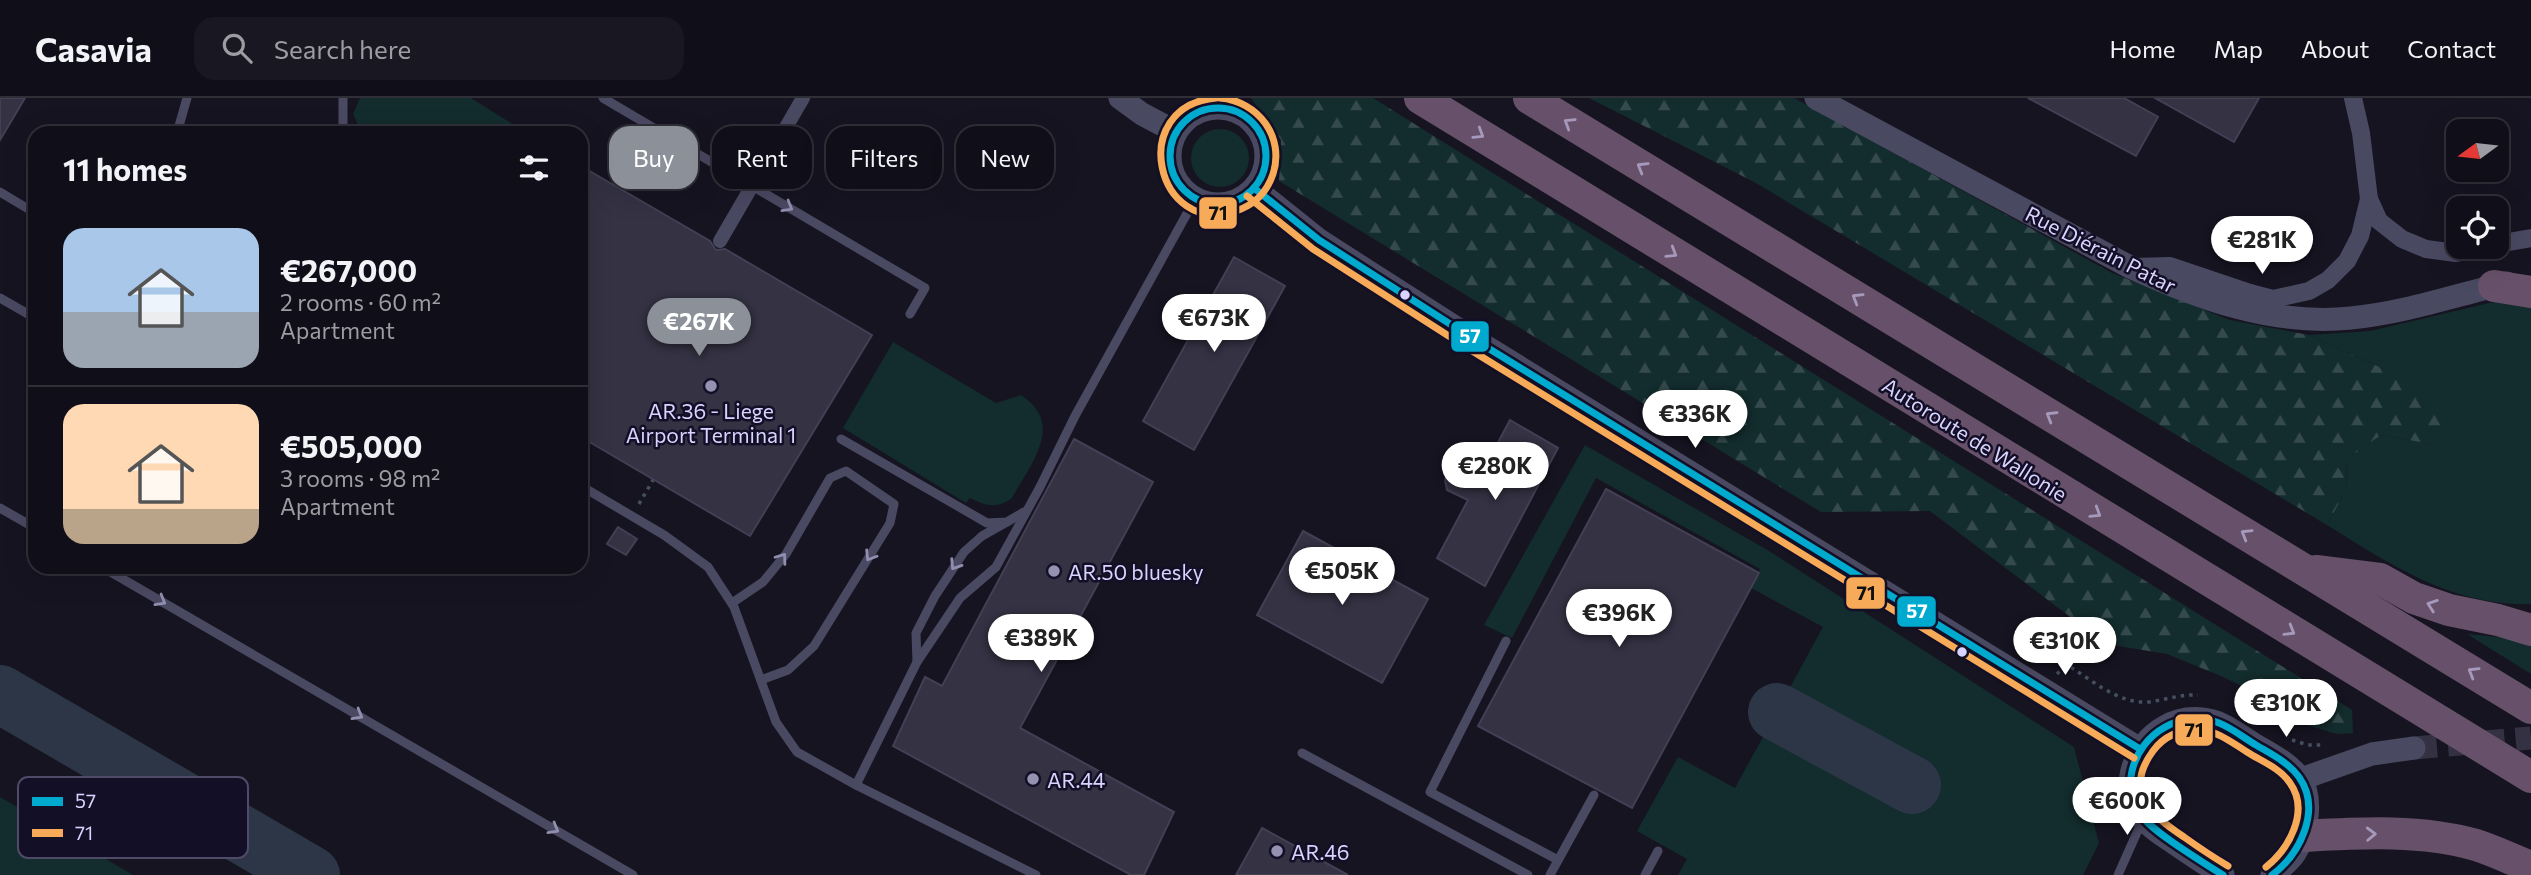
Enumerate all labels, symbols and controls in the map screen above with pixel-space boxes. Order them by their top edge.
search box [194,17,684,80]
text: Casavia [35,28,152,69]
icon: search [218,29,256,67]
text: Search here [274,33,411,64]
text: Home [2110,34,2176,63]
text: Map [2214,34,2263,63]
text: About [2301,34,2369,63]
text: Contact [2407,34,2496,63]
one-way arrow [1564,118,1577,131]
north arrow [2446,119,2510,182]
map controls [2446,119,2509,259]
one-way arrow [1471,125,1484,138]
chip: Buy [609,126,698,189]
chip: Rent [712,126,812,189]
chip: Filters [826,126,942,189]
chip: New [956,126,1054,189]
icon: filters [515,149,553,187]
text: 11 homes [63,150,187,187]
one-way arrow [1636,162,1649,175]
line badge: 71 [1198,196,1238,230]
button: locate [2446,196,2509,259]
one-way arrow [781,199,794,212]
street label: Rue Diérain Patar [2022,200,2180,298]
text: 71 [1208,201,1228,224]
pin: €281K [2213,216,2311,276]
text: €281K [2227,225,2297,253]
one-way arrow [1665,244,1678,257]
text: €267,000 [280,251,417,288]
icon: home [119,256,203,340]
text: 2 rooms · 60 m² [280,288,441,316]
unlabelled marker [1398,288,1412,302]
one-way arrow [1852,293,1865,306]
pin: €673K [1165,294,1263,354]
pin: €267K [650,299,748,358]
text: €673K [1178,303,1250,331]
text: €267K [663,307,735,335]
text: Apartment [280,316,395,344]
line badge: 57 [1450,320,1490,353]
text: 57 [1459,324,1481,347]
street label: Autoroute de Wallonie [1878,372,2072,506]
marker: AR.36 - Liege Airport Terminal 1 [703,378,719,394]
pin: €336K [1646,390,1744,450]
place label: AR.36 - Liege Airport Terminal 1 [626,398,796,447]
text: €336K [1658,399,1732,427]
one-way arrow [2046,411,2059,424]
text: €505,000 [280,427,423,464]
icon: home [119,432,203,516]
pin: €280K [1446,442,1544,502]
text: €280K [1458,451,1532,479]
text: 3 rooms · 98 m² [280,464,440,492]
text: Apartment [280,492,395,520]
one-way arrow [2088,504,2101,517]
one-way arrow [2241,529,2254,542]
pin: €505K [1293,547,1391,607]
one-way arrow [865,548,878,561]
one-way arrow [773,553,786,566]
text: €505K [1305,556,1379,584]
one-way arrow [951,557,963,570]
place label: AR.50 bluesky [1068,559,1204,584]
marker: AR.50 bluesky [1046,563,1062,579]
line badge: 71 [1845,576,1886,610]
text: 71 [1856,581,1876,604]
pin: €396K [1570,589,1668,649]
one-way arrow [153,593,166,606]
line badge: 57 [1896,595,1937,628]
text: €396K [1582,598,1656,626]
text: 57 [1906,599,1928,622]
one-way arrow [2426,599,2438,613]
pin: €389K [992,614,1090,674]
pin: €310K [2016,618,2114,677]
text: €389K [1004,623,1078,651]
one-way arrow [2283,623,2296,636]
text: €310K [2029,626,2101,654]
unlabelled marker [1955,645,1969,659]
one-way arrow [2467,668,2480,681]
pin: €310K [2237,680,2335,739]
text: €310K [2250,688,2322,716]
one-way arrow [350,707,363,720]
line badge: 71 [2174,713,2214,747]
text: 71 [2184,718,2204,741]
place label: AR.44 [1047,767,1106,792]
marker: AR.44 [1025,771,1041,787]
legend [18,777,248,858]
pin: €600K [2078,778,2176,837]
text: €600K [2088,786,2166,814]
text: 57 [75,789,96,812]
text: 71 [75,821,93,844]
one-way arrow [547,821,560,834]
one-way arrow [2366,826,2377,841]
place label: AR.46 [1291,839,1350,864]
marker: AR.46 [1269,843,1285,859]

